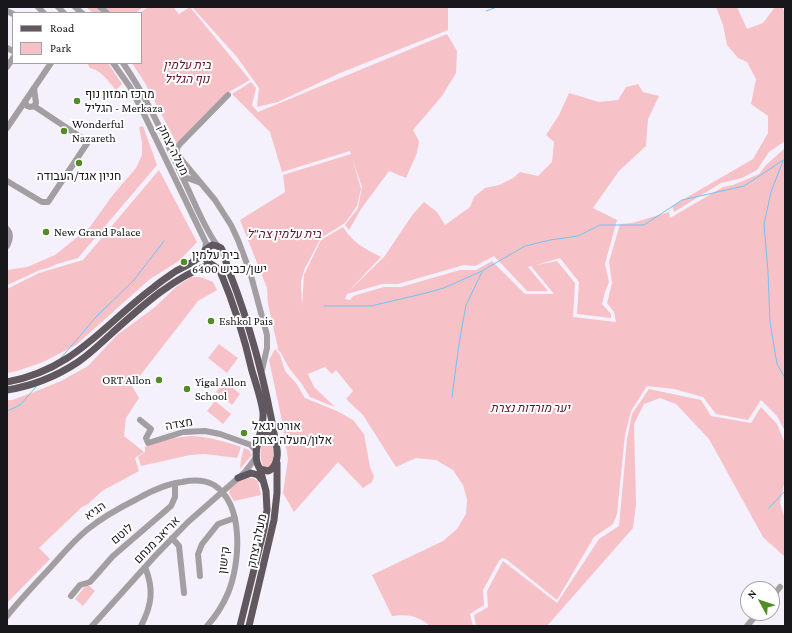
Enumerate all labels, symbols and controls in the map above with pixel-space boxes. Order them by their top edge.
legend [12,12,142,64]
text: Road [50,21,74,35]
text: Park [50,41,71,55]
park label: בית עלמין נוף הגליל [163,58,211,86]
place label: מרכז המזון נוף הגליל - Merkaza [85,87,163,115]
marker: מרכז המזון נוף הגליל - Merkaza [72,96,82,106]
place label: Wonderful Nazareth [72,117,124,145]
street label: מעלה יצחק [154,122,192,178]
marker: Wonderful Nazareth [59,126,69,136]
marker: חניון אגד/העבודה [74,158,84,168]
place label: חניון אגד/העבודה [37,169,121,183]
place label: New Grand Palace [54,225,141,239]
marker: New Grand Palace [41,227,51,237]
park label: בית עלמין צה"ל [247,227,321,241]
place label: בית עלמין ישן/כביש 6400 [192,248,267,276]
marker: בית עלמין ישן/כביש 6400 [179,257,189,267]
place label: Eshkol Pais [219,314,273,328]
marker: Eshkol Pais [206,316,216,326]
place label: ORT Allon [102,373,151,387]
marker: ORT Allon [154,375,164,385]
place label: Yigal Allon School [195,375,246,403]
marker: Yigal Allon School [182,384,192,394]
park label: יער מורדות נצרת [490,401,570,415]
street label: מצדה [164,415,194,433]
place label: אורט יגאל אלון/מעלה יצחק [252,419,332,447]
marker: אורט יגאל אלון/מעלה יצחק [239,428,249,438]
street label: הגיא [81,499,109,523]
street label: אריאב מנחם [131,513,183,567]
street label: מעלה יצחק [244,513,270,569]
street label: לוטם [108,521,136,547]
street label: קישון [215,545,233,575]
north arrow [740,581,780,621]
text: N [745,587,759,601]

